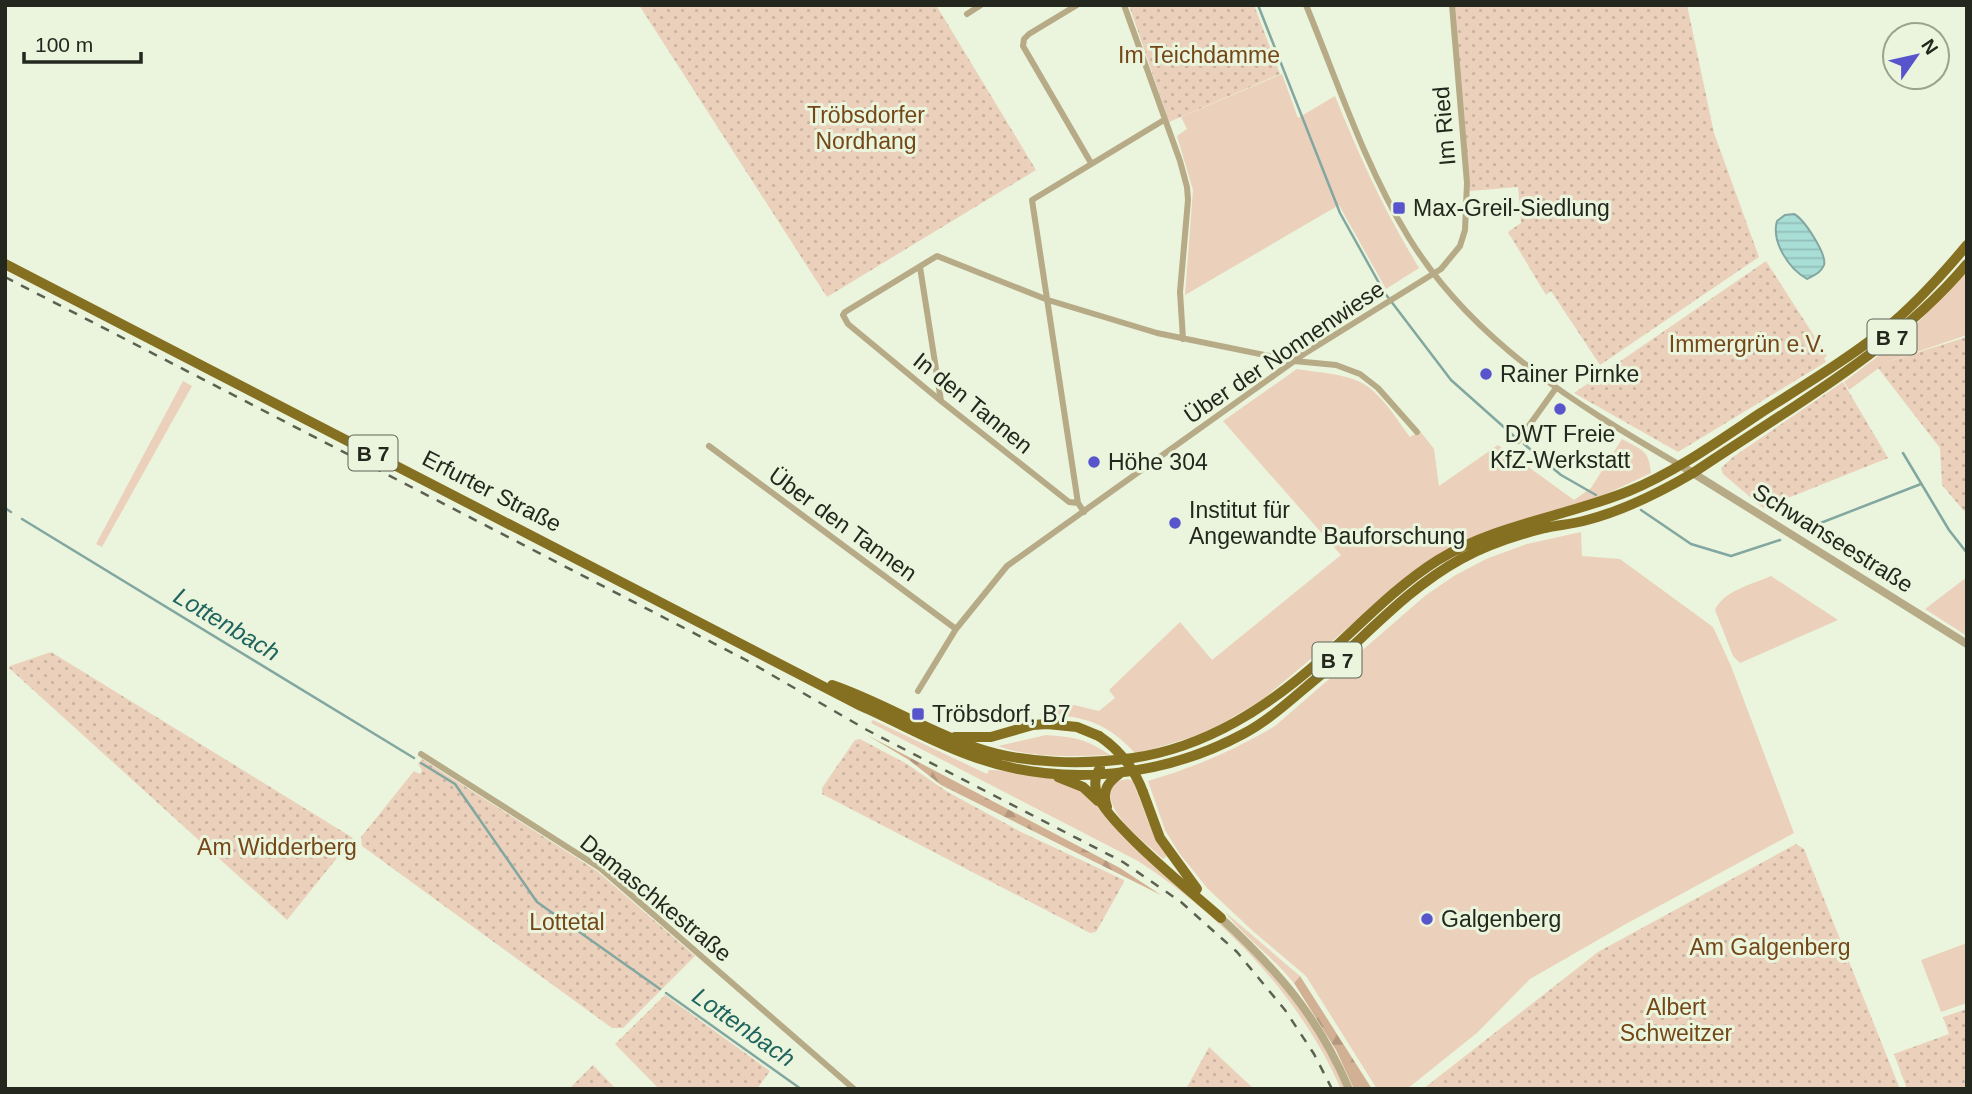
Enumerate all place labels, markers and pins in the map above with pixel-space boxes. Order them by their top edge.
place label: Max-Greil-Siedlung [1413,195,1610,221]
marker: Max-Greil-Siedlung [1391,200,1407,216]
place label: Rainer Pirnke [1500,361,1639,387]
marker: Rainer Pirnke [1478,366,1494,382]
marker: DWT Freie KfZ-Werkstatt [1552,401,1568,417]
place label: DWT Freie KfZ-Werkstatt [1490,421,1631,473]
place label: Höhe 304 [1108,449,1208,475]
marker: Höhe 304 [1086,454,1102,470]
place label: Institut für Angewandte Bauforschung [1189,497,1465,549]
marker: Institut für Angewandte Bauforschung [1167,515,1183,531]
place label: Tröbsdorf, B7 [932,701,1070,727]
marker: Tröbsdorf, B7 [910,706,926,722]
place label: Galgenberg [1441,906,1561,932]
marker: Galgenberg [1419,911,1435,927]

